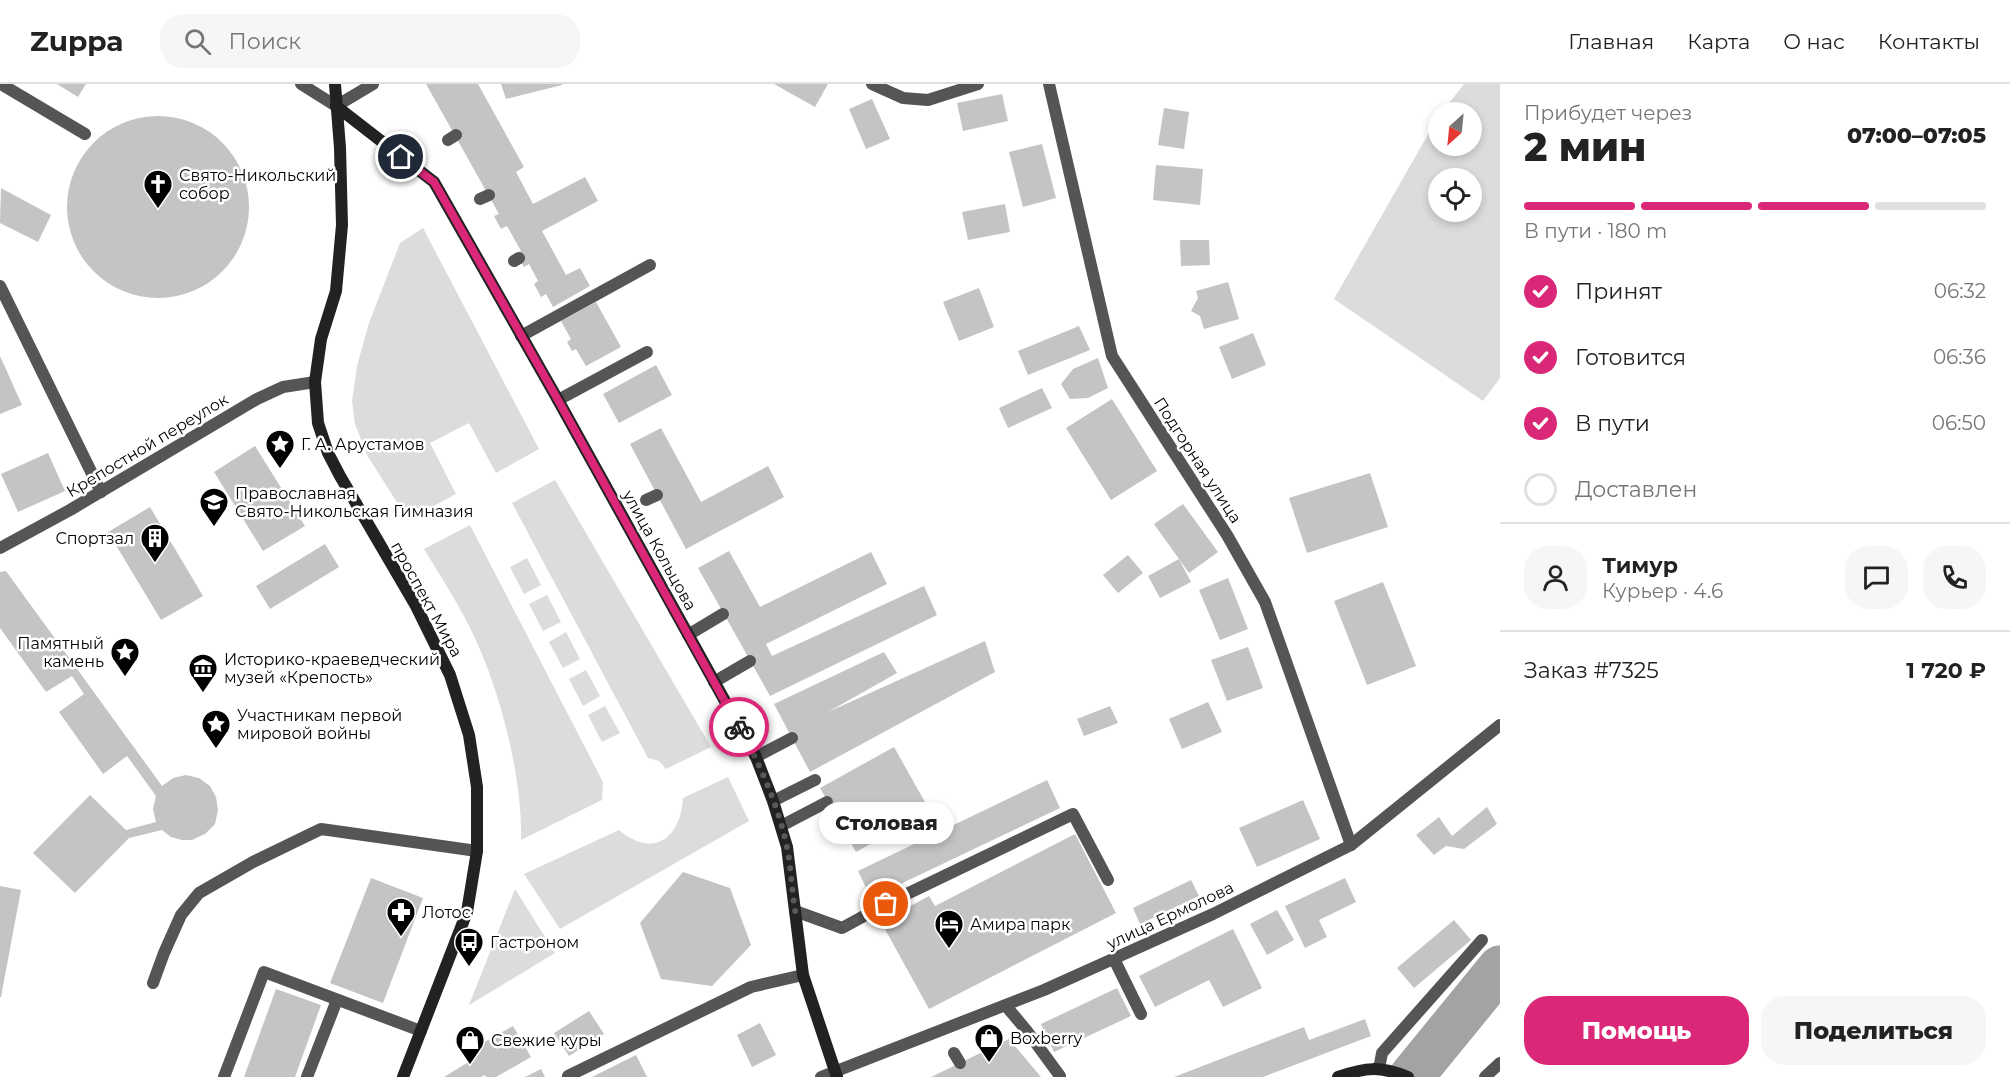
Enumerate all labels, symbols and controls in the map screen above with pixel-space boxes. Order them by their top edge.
search box [160,14,580,68]
text: Zuppa [30,24,124,58]
icon: search [181,25,214,58]
text: Поиск [229,28,301,55]
text: Главная [1568,29,1654,54]
text: Карта [1687,29,1750,54]
text: О нас [1783,29,1845,54]
text: Контакты [1878,29,1980,54]
text: Прибудет через [1524,101,1692,125]
north arrow [1428,102,1482,156]
map controls [1428,102,1482,222]
text: 07:00–07:05 [1847,122,1986,149]
text: 2 мин [1524,123,1646,171]
pin [375,131,426,182]
icon: home [384,140,417,173]
place label: Свято-Никольский собор [179,166,336,203]
church icon: Свято-Никольский собор [142,168,174,210]
button: locate [1428,168,1482,222]
text: В пути · 180 m [1524,219,1667,243]
icon: check [1524,275,1557,308]
text: Принят [1575,278,1662,305]
text: 06:32 [1934,279,1986,303]
icon: check [1524,341,1557,374]
text: Готовится [1575,344,1686,371]
text: 06:36 [1933,345,1986,369]
street label: Крепостной переулок [63,389,232,501]
street label: Подгорная улица [1150,394,1245,527]
icon: check [1524,407,1557,440]
text: В пути [1575,410,1650,437]
text: 06:50 [1932,411,1986,435]
place icon: Г. А. Арустамов [264,428,296,470]
place label: Г. А. Арустамов [301,435,424,454]
text: Доставлен [1575,476,1697,503]
place label: Православная Свято-Никольская Гимназия [235,484,474,521]
school or university icon: Православная Свято-Никольская Гимназия [198,486,230,528]
street label: улица Кольцова [618,486,700,614]
building icon: Спортзал [139,522,171,564]
place label: Спортзал [55,529,134,548]
street label: проспект Мира [387,538,466,660]
button: person [1524,546,1587,609]
button: chat [1845,546,1908,609]
button: phone [1923,546,1986,609]
text: Тимур [1602,552,1678,579]
text: Курьер · 4.6 [1602,579,1723,603]
place label: Памятный камень [17,634,104,671]
place icon: Памятный камень [109,636,141,678]
place label: Историко-краеведческий музей «Крепость» [224,650,440,687]
museum icon: Историко-краеведческий музей «Крепость» [187,652,219,694]
text: Заказ #7325 [1524,657,1659,684]
text: 1 720 ₽ [1906,657,1986,684]
courier [709,697,769,757]
place label: Участникам первой мировой войны [237,706,402,743]
place icon: Участникам первой мировой войны [200,708,232,750]
icon: bike [723,711,756,744]
callout: Столовая [818,802,954,844]
text: Столовая [835,811,938,835]
pin [860,878,911,929]
street label: улица Ермолова [1103,878,1237,954]
icon: bag [869,887,902,920]
pharmacy icon: Лотос [385,896,417,938]
place label: Лотос [422,903,471,922]
hotel icon: Амира парк [933,908,965,950]
place label: Амира парк [970,915,1071,934]
bus stop icon: Гастроном [453,926,485,968]
place label: Гастроном [490,933,579,952]
button: Помощь [1524,996,1749,1065]
button: Поделиться [1761,996,1986,1065]
shop icon: Boxberry [973,1022,1005,1064]
shop icon: Свежие куры [454,1024,486,1066]
place label: Boxberry [1010,1029,1082,1048]
place label: Свежие куры [491,1031,602,1050]

